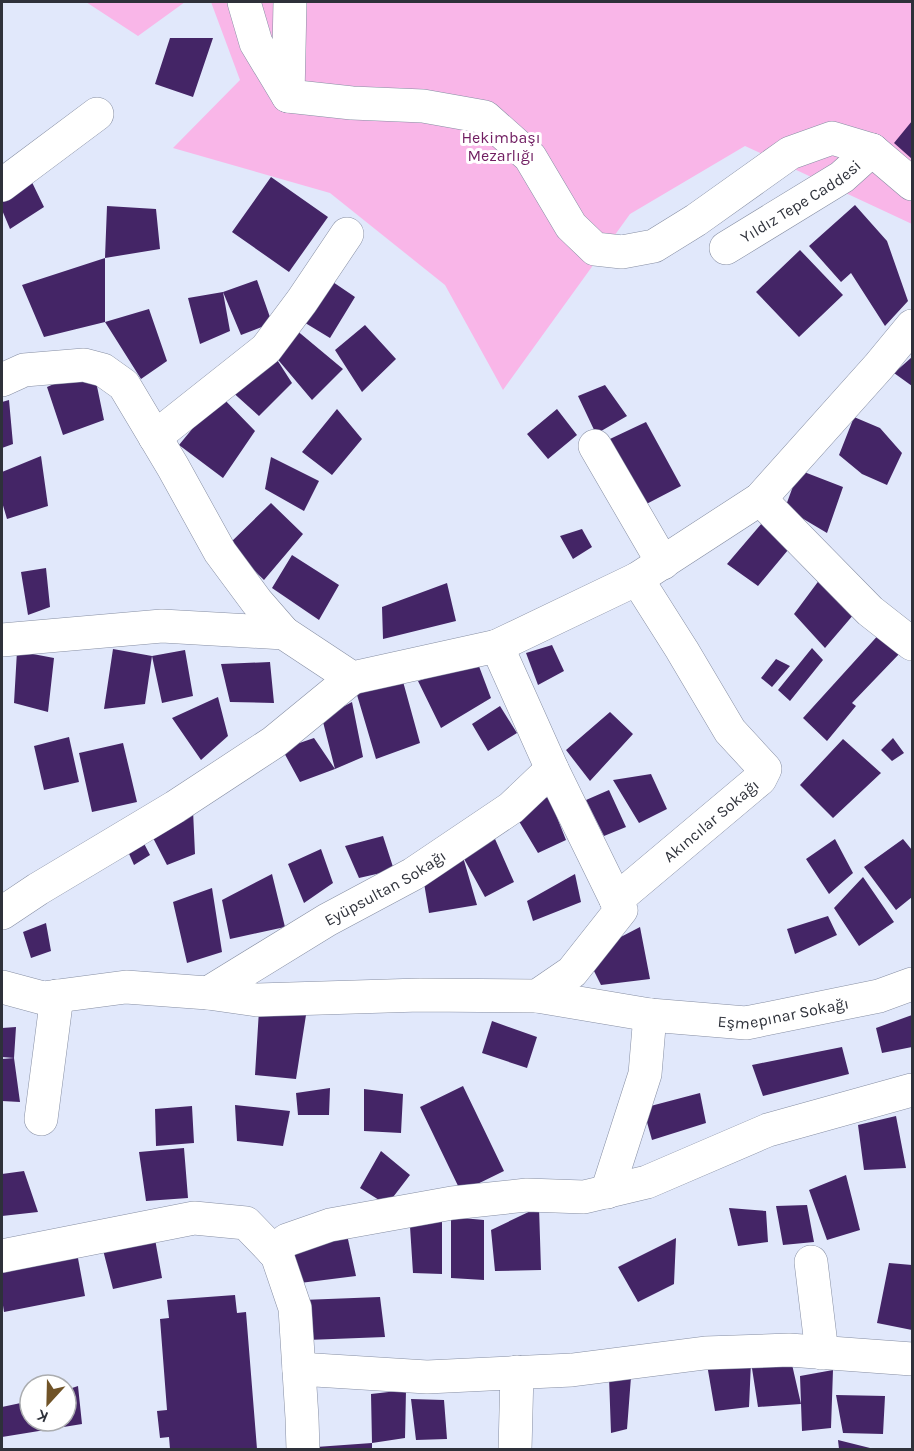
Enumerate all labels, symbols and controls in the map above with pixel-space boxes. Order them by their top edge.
park label: Hekimbaşı Mezarlığı [461,128,541,165]
street label: Yıldız Tepe Caddesi [737,156,864,246]
street label: Akıncılar Sokağı [659,775,762,866]
street label: Eyüpsultan Sokağı [321,845,449,929]
street label: Eşmepınar Sokağı [717,993,850,1033]
north arrow [18,1373,78,1433]
text: K [34,1405,51,1427]

